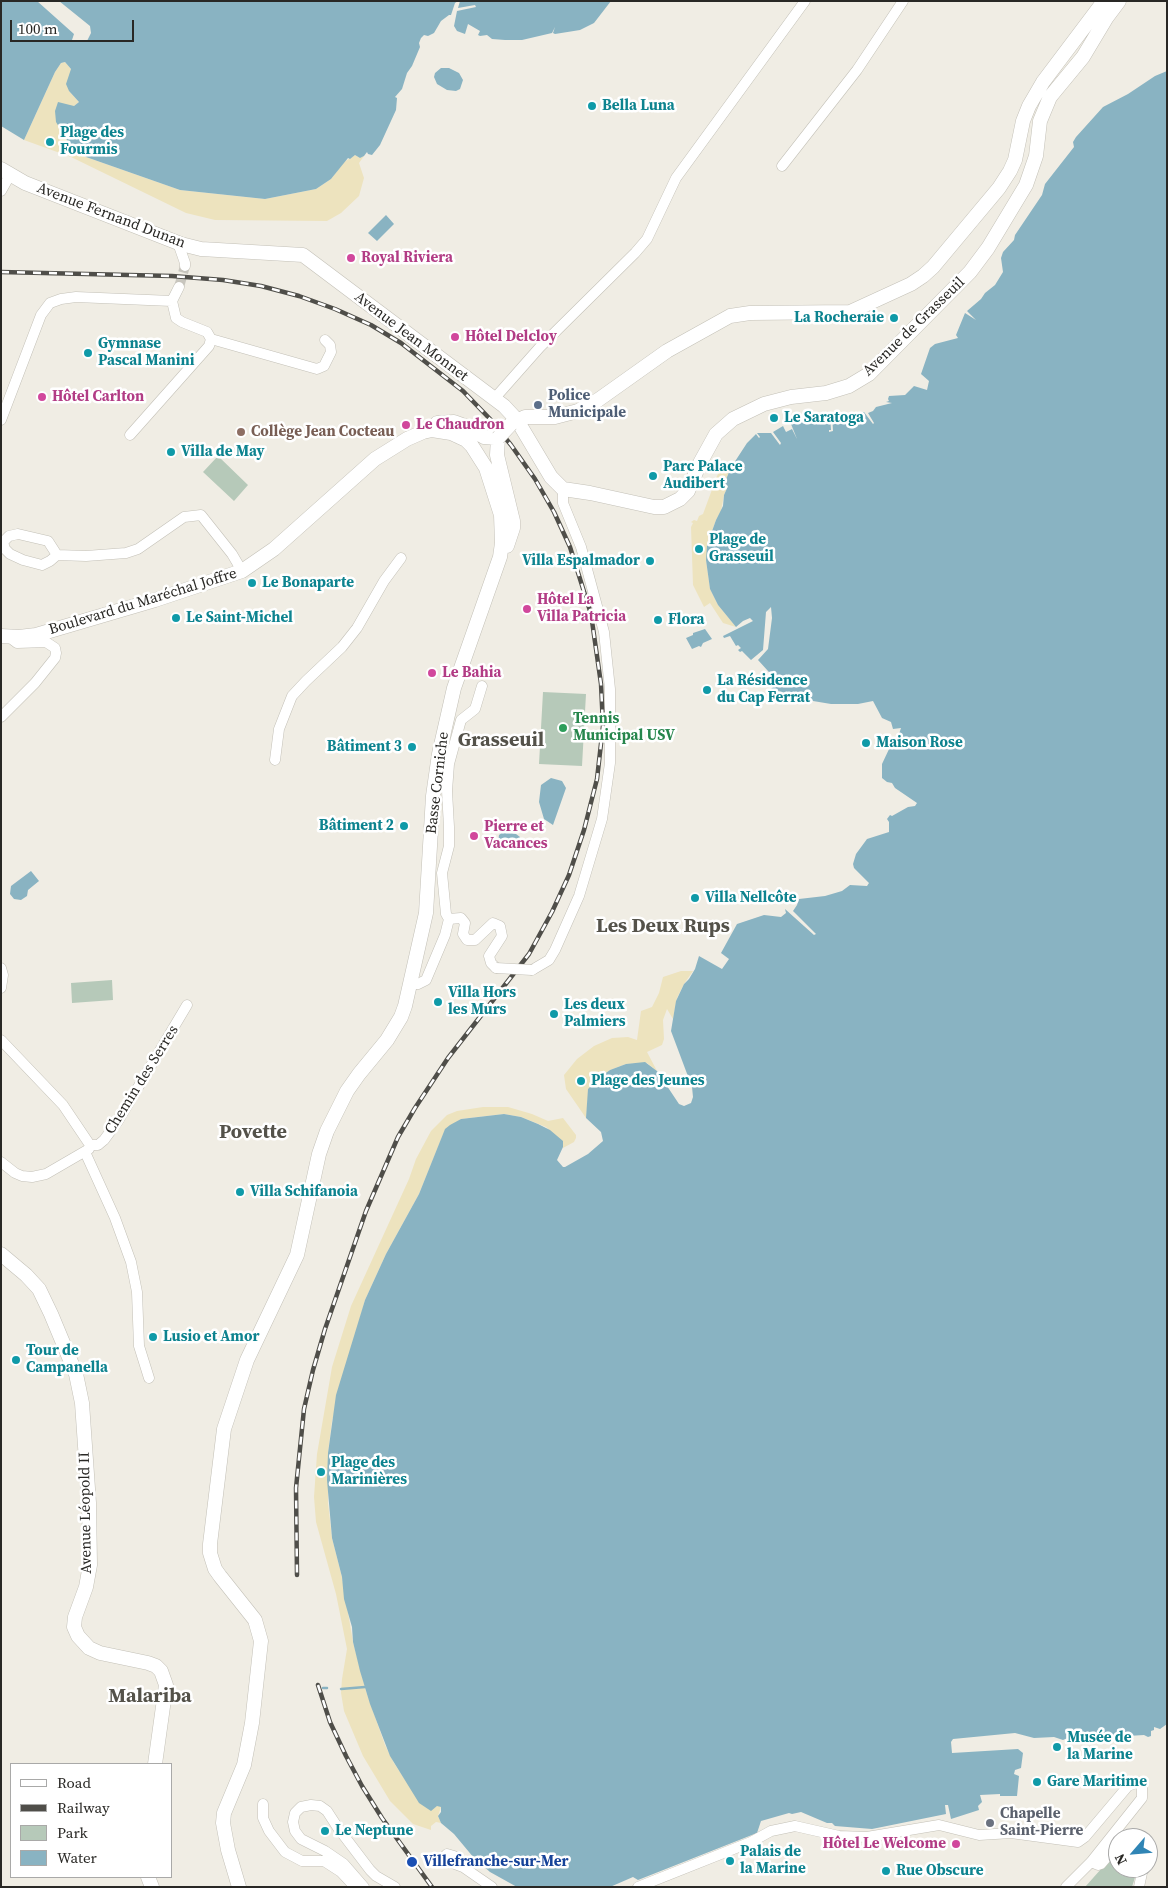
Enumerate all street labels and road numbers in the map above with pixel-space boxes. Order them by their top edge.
street label: Avenue Fernand Dunan [34,179,188,253]
street label: Avenue de Grasseuil [859,274,969,380]
street label: Avenue Jean Monnet [351,288,471,386]
street label: Boulevard du Maréchal Joffre [47,565,239,639]
street label: Basse Corniche [423,731,453,835]
street label: Chemin des Serres [101,1022,183,1138]
street label: Avenue Léopold II [76,1452,96,1574]

